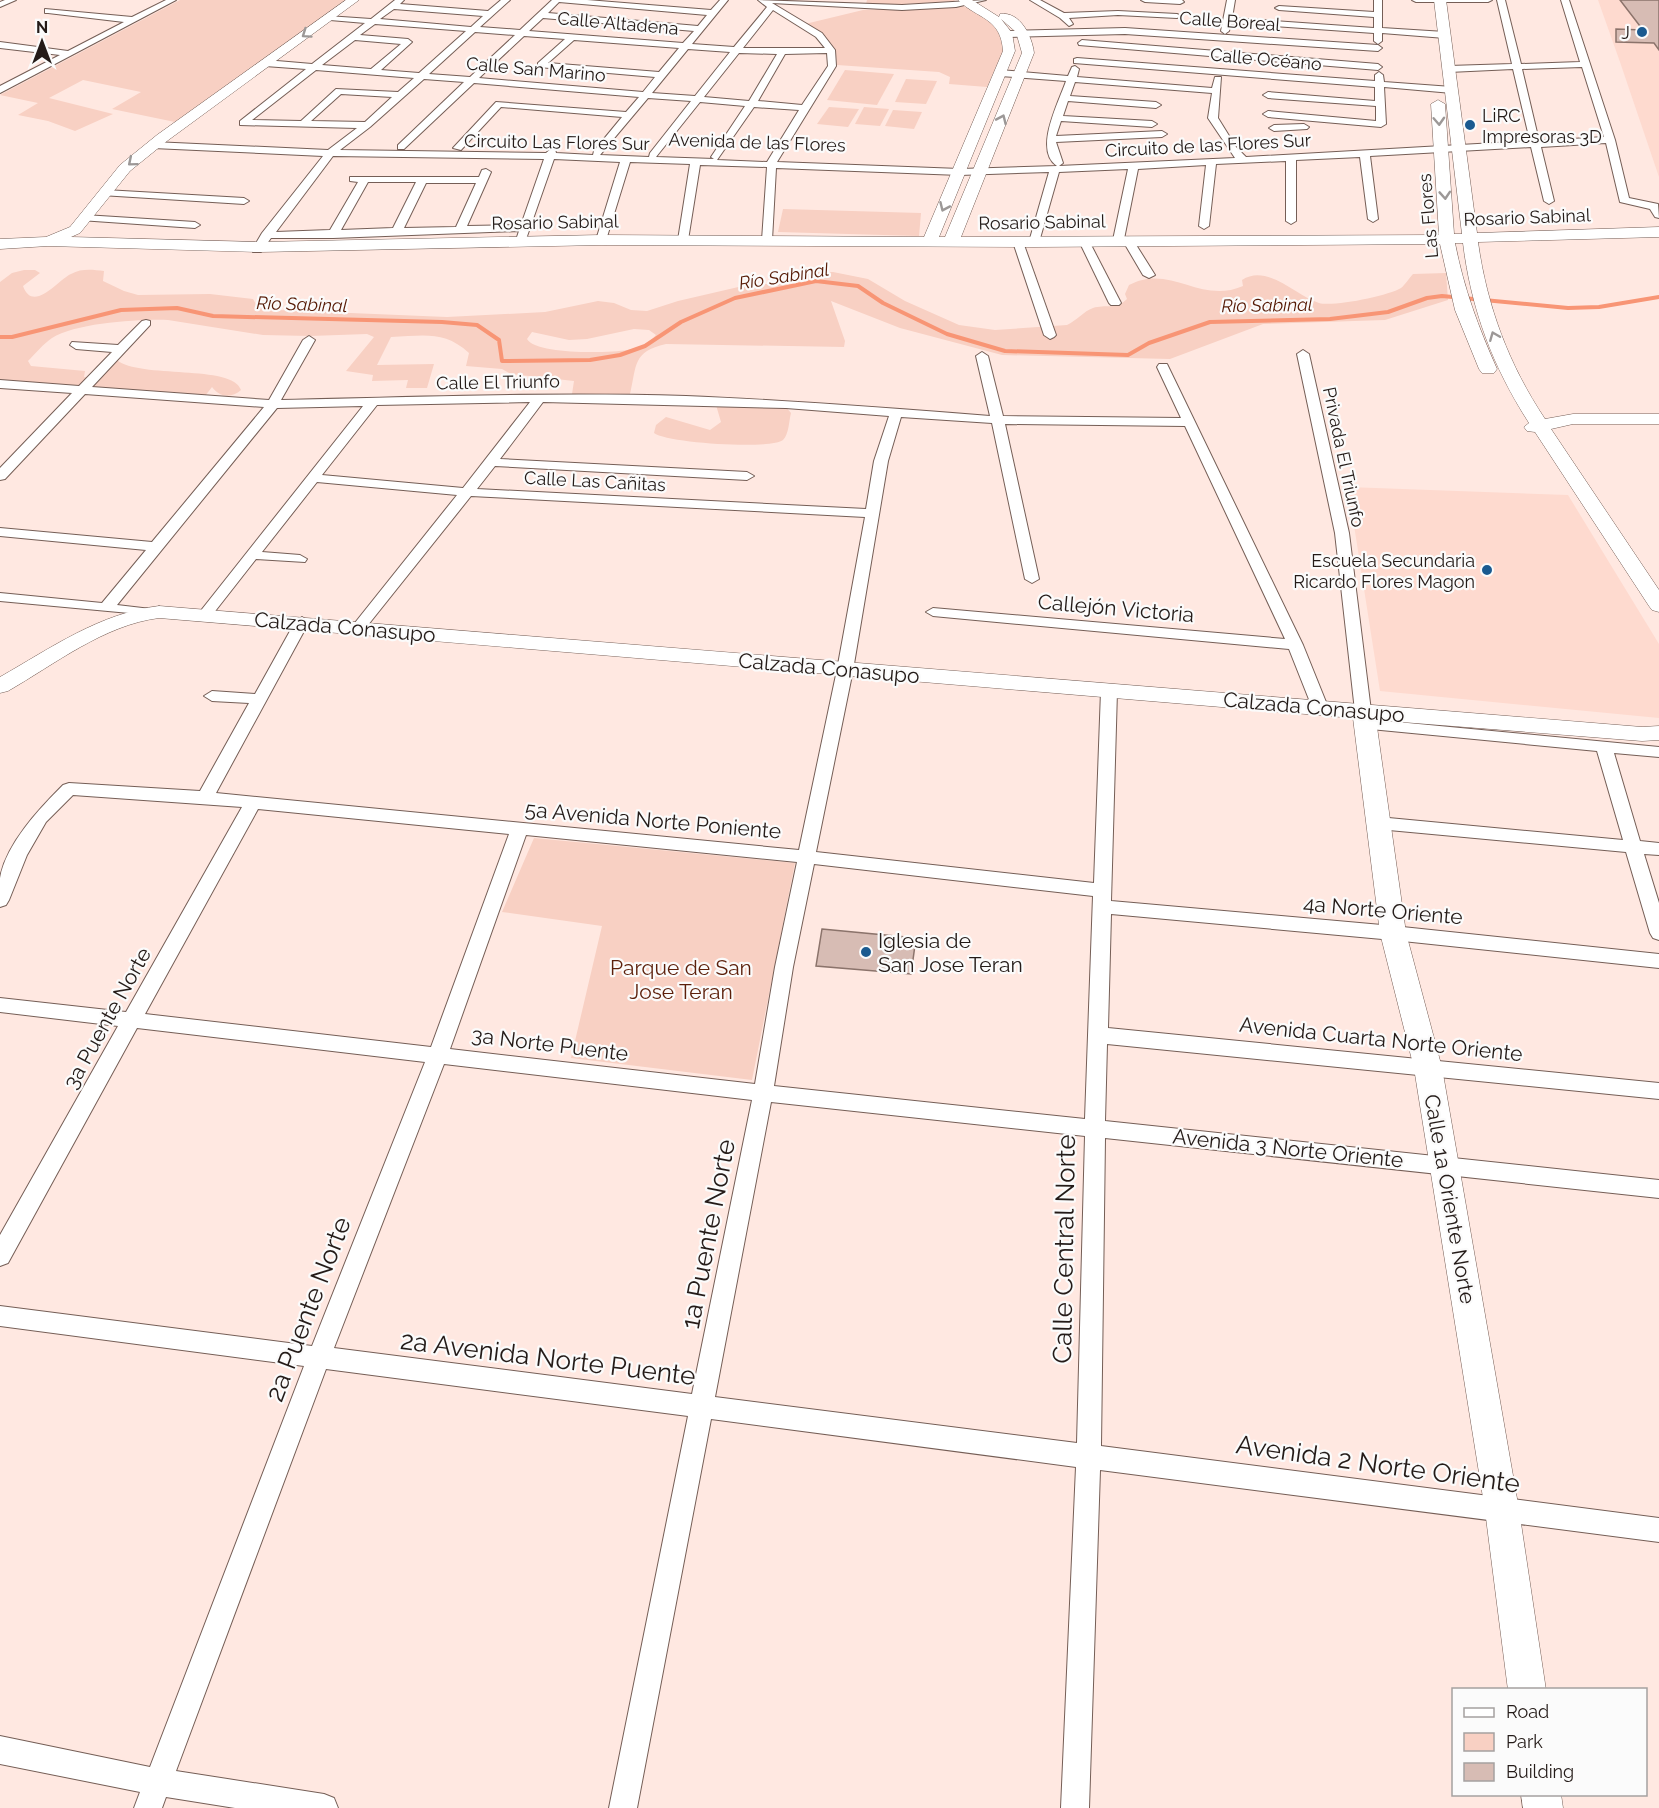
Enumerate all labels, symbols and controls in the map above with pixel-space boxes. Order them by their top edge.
street label: Calle Altadena [557,7,679,39]
street label: Calle Boreal [1179,7,1281,35]
north arrow [12,12,72,72]
text: N [36,18,48,37]
place label: J [1621,22,1630,43]
marker: J [1635,25,1649,39]
one-way arrow [302,27,313,38]
street label: Calle Océano [1209,44,1323,74]
street label: Calle San Marino [465,52,607,86]
place label: LiRC Impresoras 3D [1482,105,1602,147]
one-way arrow [994,114,1006,125]
one-way arrow [1432,116,1445,125]
marker: LiRC Impresoras 3D [1463,118,1477,132]
street label: Avenida de las Flores [668,128,846,156]
street label: Circuito de las Flores Sur [1104,129,1312,161]
street label: Circuito Las Flores Sur [464,130,651,154]
one-way arrow [128,155,139,166]
street label: Las Flores [1414,172,1442,259]
one-way arrow [1438,190,1451,199]
one-way arrow [940,201,952,212]
street label: Rosario Sabinal [1463,204,1591,230]
street label: Rosario Sabinal [491,210,619,234]
street label: Rosario Sabinal [978,210,1106,234]
water label: Río Sabinal [737,258,831,294]
water label: Río Sabinal [256,292,348,316]
water label: Río Sabinal [1221,294,1313,316]
one-way arrow [1489,332,1501,343]
street label: Calle El Triunfo [436,370,560,394]
street label: Privada El Triunfo [1319,385,1369,529]
street label: Calle Las Cañitas [524,467,667,495]
place label: Escuela Secundaria Ricardo Flores Magon [1293,550,1475,592]
marker: Escuela Secundaria Ricardo Flores Magon [1480,563,1494,577]
street label: Callejón Victoria [1037,589,1195,627]
street label: Calzada Conasupo [253,607,437,647]
street label: Calzada Conasupo [737,648,921,688]
street label: Calzada Conasupo [1222,687,1406,727]
street label: 5a Avenida Norte Poniente [524,796,782,844]
street label: 4a Norte Oriente [1302,891,1464,929]
place label: Iglesia de San Jose Teran [878,928,1023,977]
street label: 3a Puente Norte [58,943,156,1093]
marker: Iglesia de San Jose Teran [859,945,873,959]
park label: Parque de San Jose Teran [610,955,752,1004]
street label: Avenida Cuarta Norte Oriente [1238,1012,1524,1066]
street label: 3a Norte Puente [470,1022,630,1066]
street label: Calle 1a Oriente Norte [1419,1092,1481,1306]
street label: Avenida 3 Norte Oriente [1172,1123,1404,1173]
street label: Calle Central Norte [1047,1134,1081,1364]
street label: 1a Puente Norte [675,1137,741,1331]
street label: 2a Puente Norte [259,1213,357,1405]
street label: 2a Avenida Norte Puente [399,1325,697,1391]
street label: Avenida 2 Norte Oriente [1234,1429,1522,1499]
legend [1452,1688,1647,1796]
text: Road [1506,1701,1549,1722]
text: Park [1506,1731,1543,1752]
text: Building [1506,1761,1574,1782]

